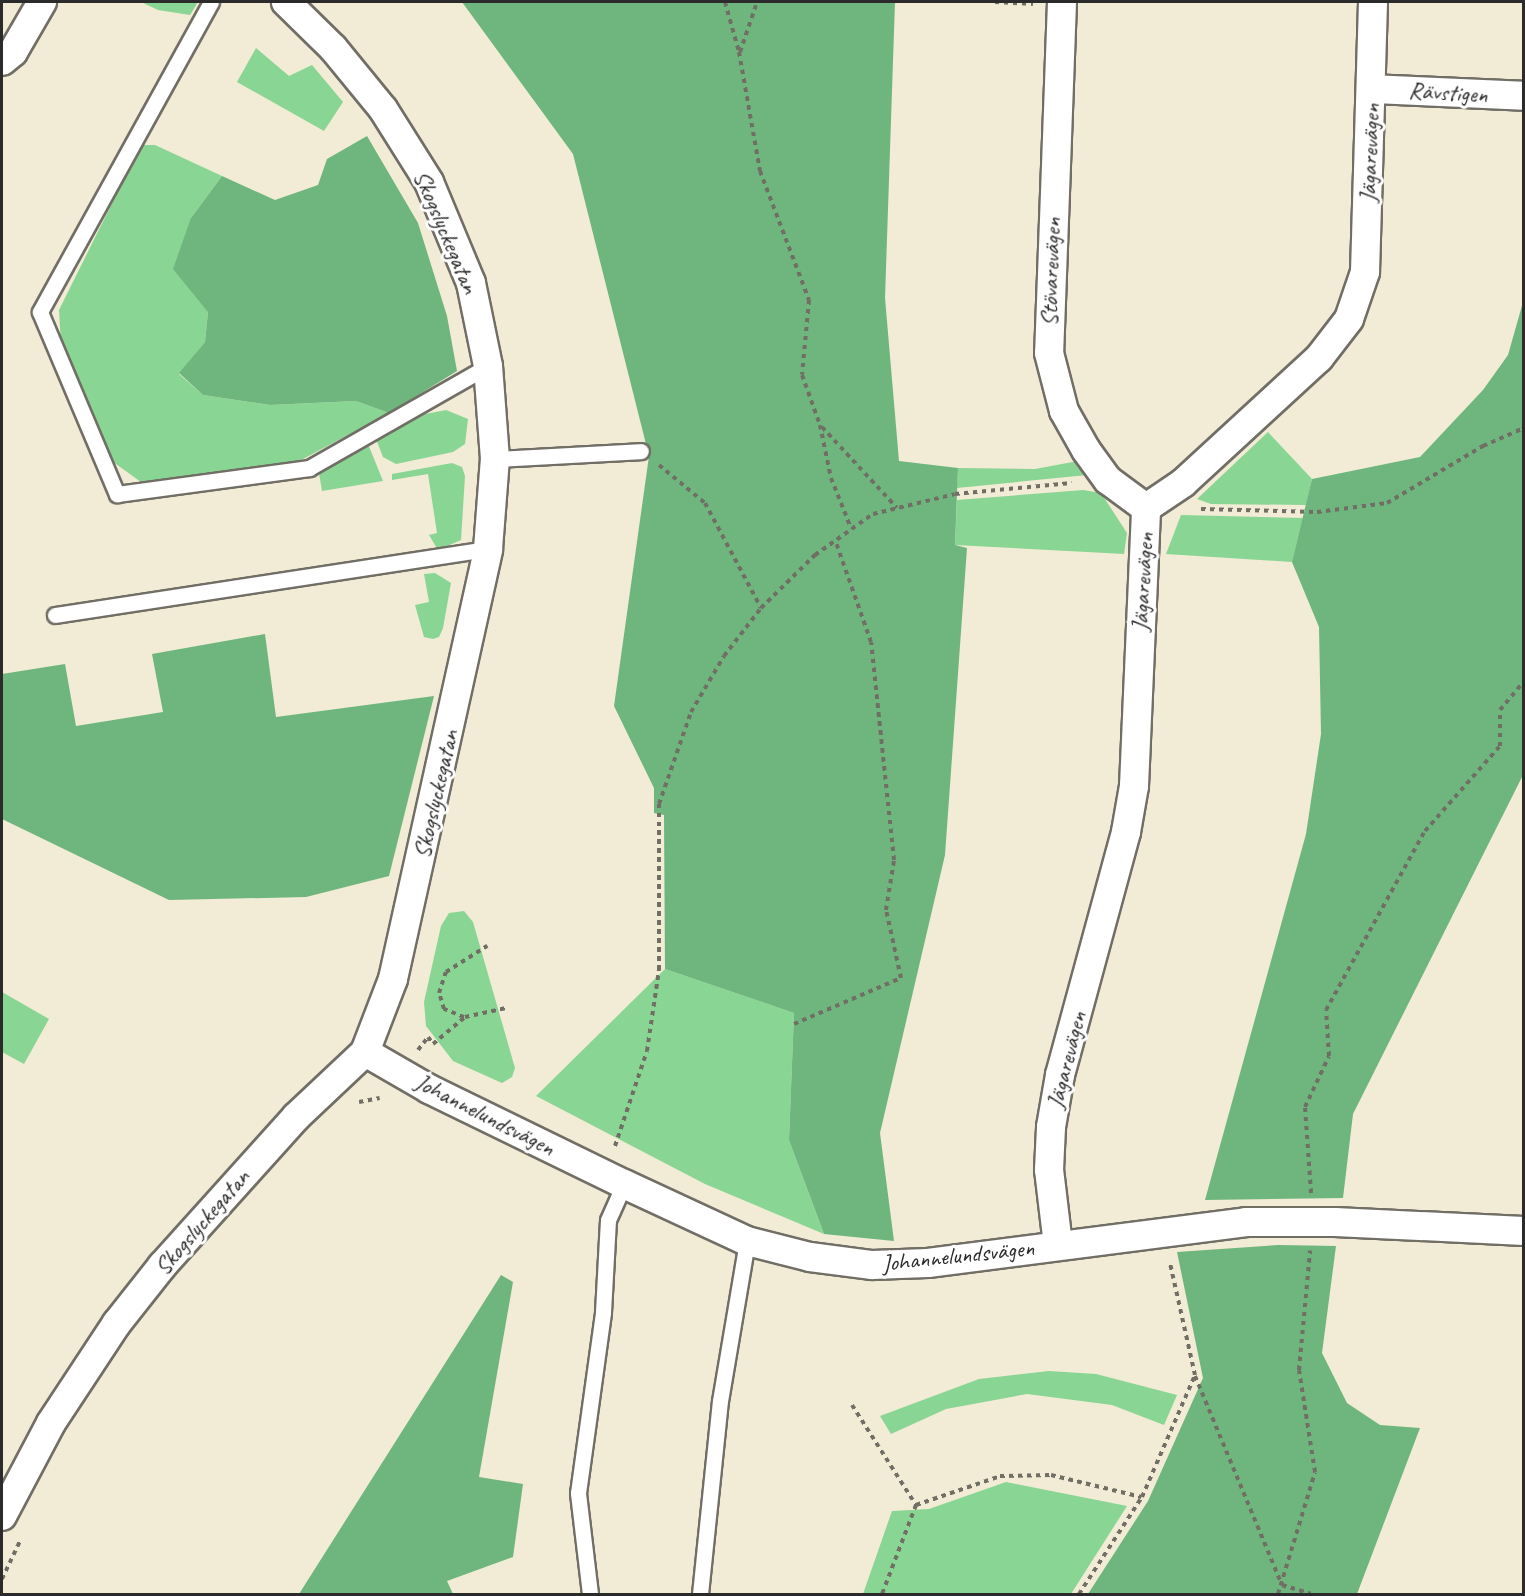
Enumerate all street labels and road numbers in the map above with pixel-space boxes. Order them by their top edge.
street label: Rävstigen [1408,77,1488,109]
street label: Jägarevägen [1354,103,1386,203]
street label: Skogslyckegatan [407,166,485,298]
street label: Stövarevägen [1035,217,1067,327]
street label: Jägarevägen [1126,532,1160,632]
street label: Skogslyckegatan [407,727,465,861]
street label: Jägarevägen [1041,1009,1093,1111]
street label: Johannelundsvägen [410,1068,560,1162]
street label: Skogslyckegatan [148,1163,256,1281]
street label: Johannelundsvägen [881,1234,1035,1278]

